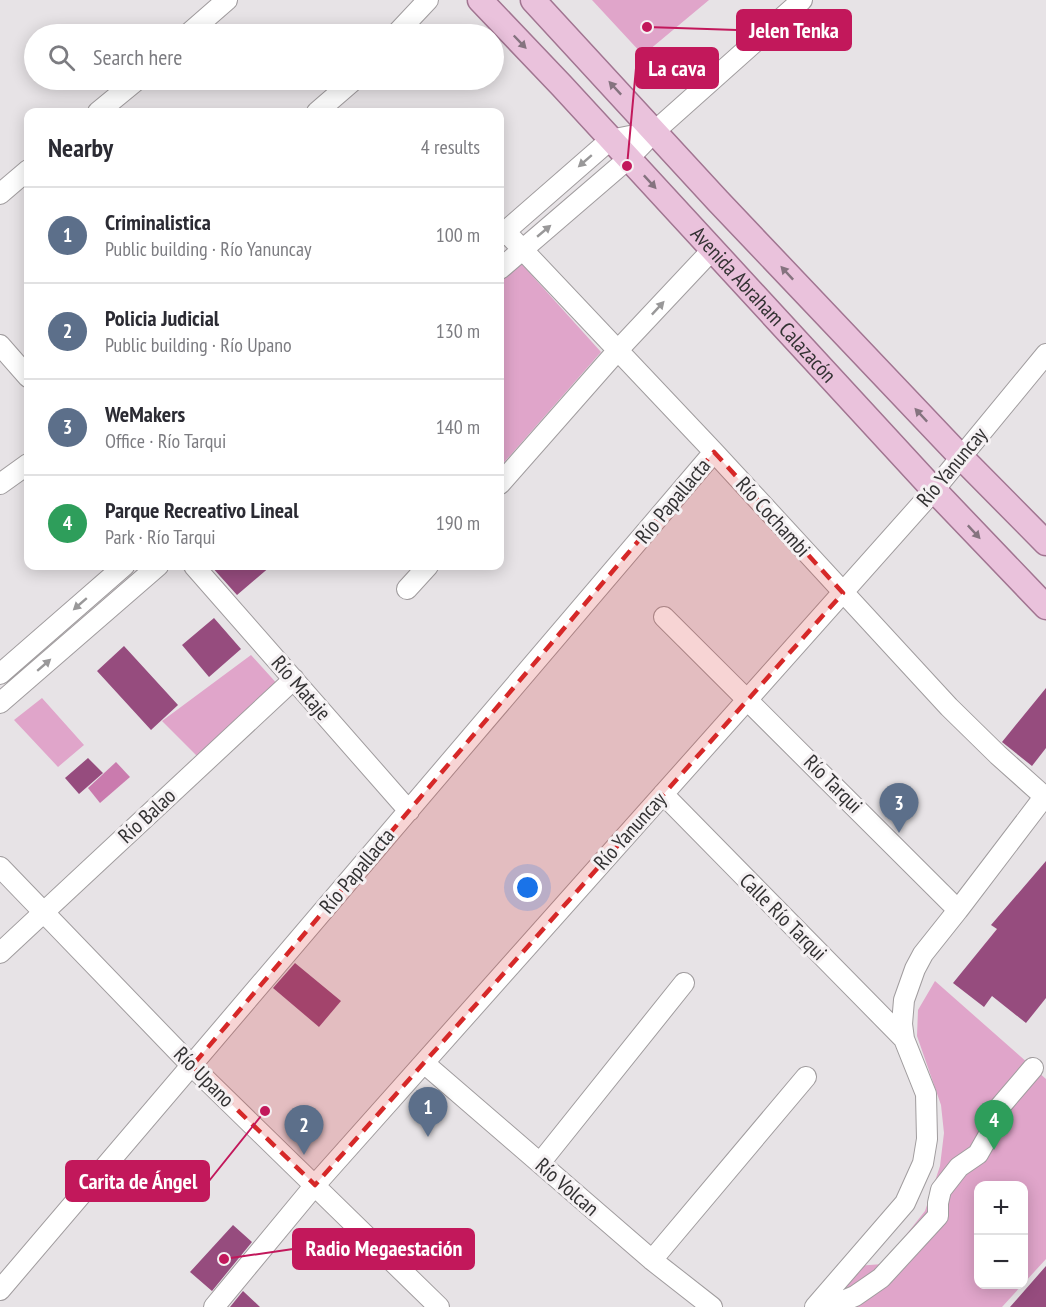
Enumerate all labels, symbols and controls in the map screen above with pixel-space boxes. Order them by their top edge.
callout: Jelen Tenka [737,10,851,50]
text: Jelen Tenka [748,16,839,44]
search box [24,24,504,90]
one-way arrow [513,35,527,49]
icon: search [45,41,78,74]
text: Search here [93,43,182,71]
callout: La cava [636,48,718,88]
text: La cava [648,54,706,82]
one-way arrow [609,82,623,96]
text: Nearby [48,131,113,164]
text: 4 results [421,134,480,160]
one-way arrow [578,154,593,167]
one-way arrow [643,175,657,190]
text: Criminalistica [105,208,211,236]
street label: Avenida Abraham Calazacón [685,221,842,388]
text: 1 [63,222,72,248]
text: 100 m [436,222,480,248]
one-way arrow [536,225,551,238]
text: Public building · Río Yanuncay [105,236,312,262]
one-way arrow [780,266,794,280]
one-way arrow [651,300,665,315]
text: Policia Judicial [105,304,219,332]
text: 2 [63,318,72,344]
text: 130 m [436,318,480,344]
text: Public building · Río Upano [105,332,292,358]
text: WeMakers [105,400,185,428]
one-way arrow [914,408,928,422]
text: 3 [63,414,72,440]
text: 140 m [436,414,480,440]
street label: Río Yanuncay [911,421,993,512]
text: Office · Río Tarqui [105,428,226,454]
street label: Río Papallacta [629,453,716,549]
street label: Río Cochambi [730,471,816,562]
text: Parque Recreativo Lineal [105,496,299,524]
text: 4 [63,510,72,536]
text: 190 m [436,510,480,536]
text: Park · Río Tarqui [105,524,216,550]
one-way arrow [967,525,981,539]
one-way arrow [73,597,88,610]
street label: Río Mataje [266,650,337,726]
one-way arrow [36,659,51,672]
street label: Río Tarqui [798,749,868,819]
street label: Río Balao [112,782,181,849]
pin: 3 [880,784,918,833]
street label: Río Yanuncay [588,786,672,875]
street label: Río Papallacta [313,823,400,919]
street label: Calle Río Tarqui [734,867,833,966]
your location [513,873,542,902]
street label: Río Upano [168,1041,240,1113]
pin: 1 [408,1088,448,1137]
pin: 4 [974,1100,1014,1150]
pin: 2 [284,1106,324,1155]
street label: Río Volcan [530,1152,605,1222]
callout: Carita de Ángel [66,1161,209,1201]
text: Carita de Ángel [79,1167,198,1195]
map controls [974,1181,1028,1289]
button: + [974,1181,1028,1235]
callout: Radio Megaestación [293,1229,474,1269]
text: Radio Megaestación [306,1234,463,1262]
button: − [974,1235,1028,1289]

